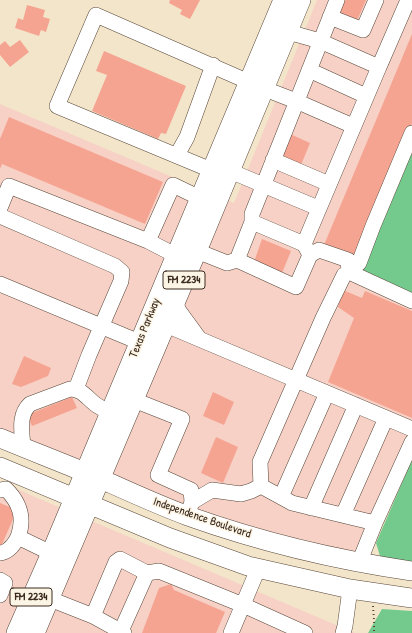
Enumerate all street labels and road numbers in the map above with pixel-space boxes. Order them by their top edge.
road number: FM 2234 [163,271,205,289]
street label: Texas Parkway [126,296,164,360]
street label: Independence Boulevard [151,494,253,542]
road number: FM 2234 [10,588,52,606]

